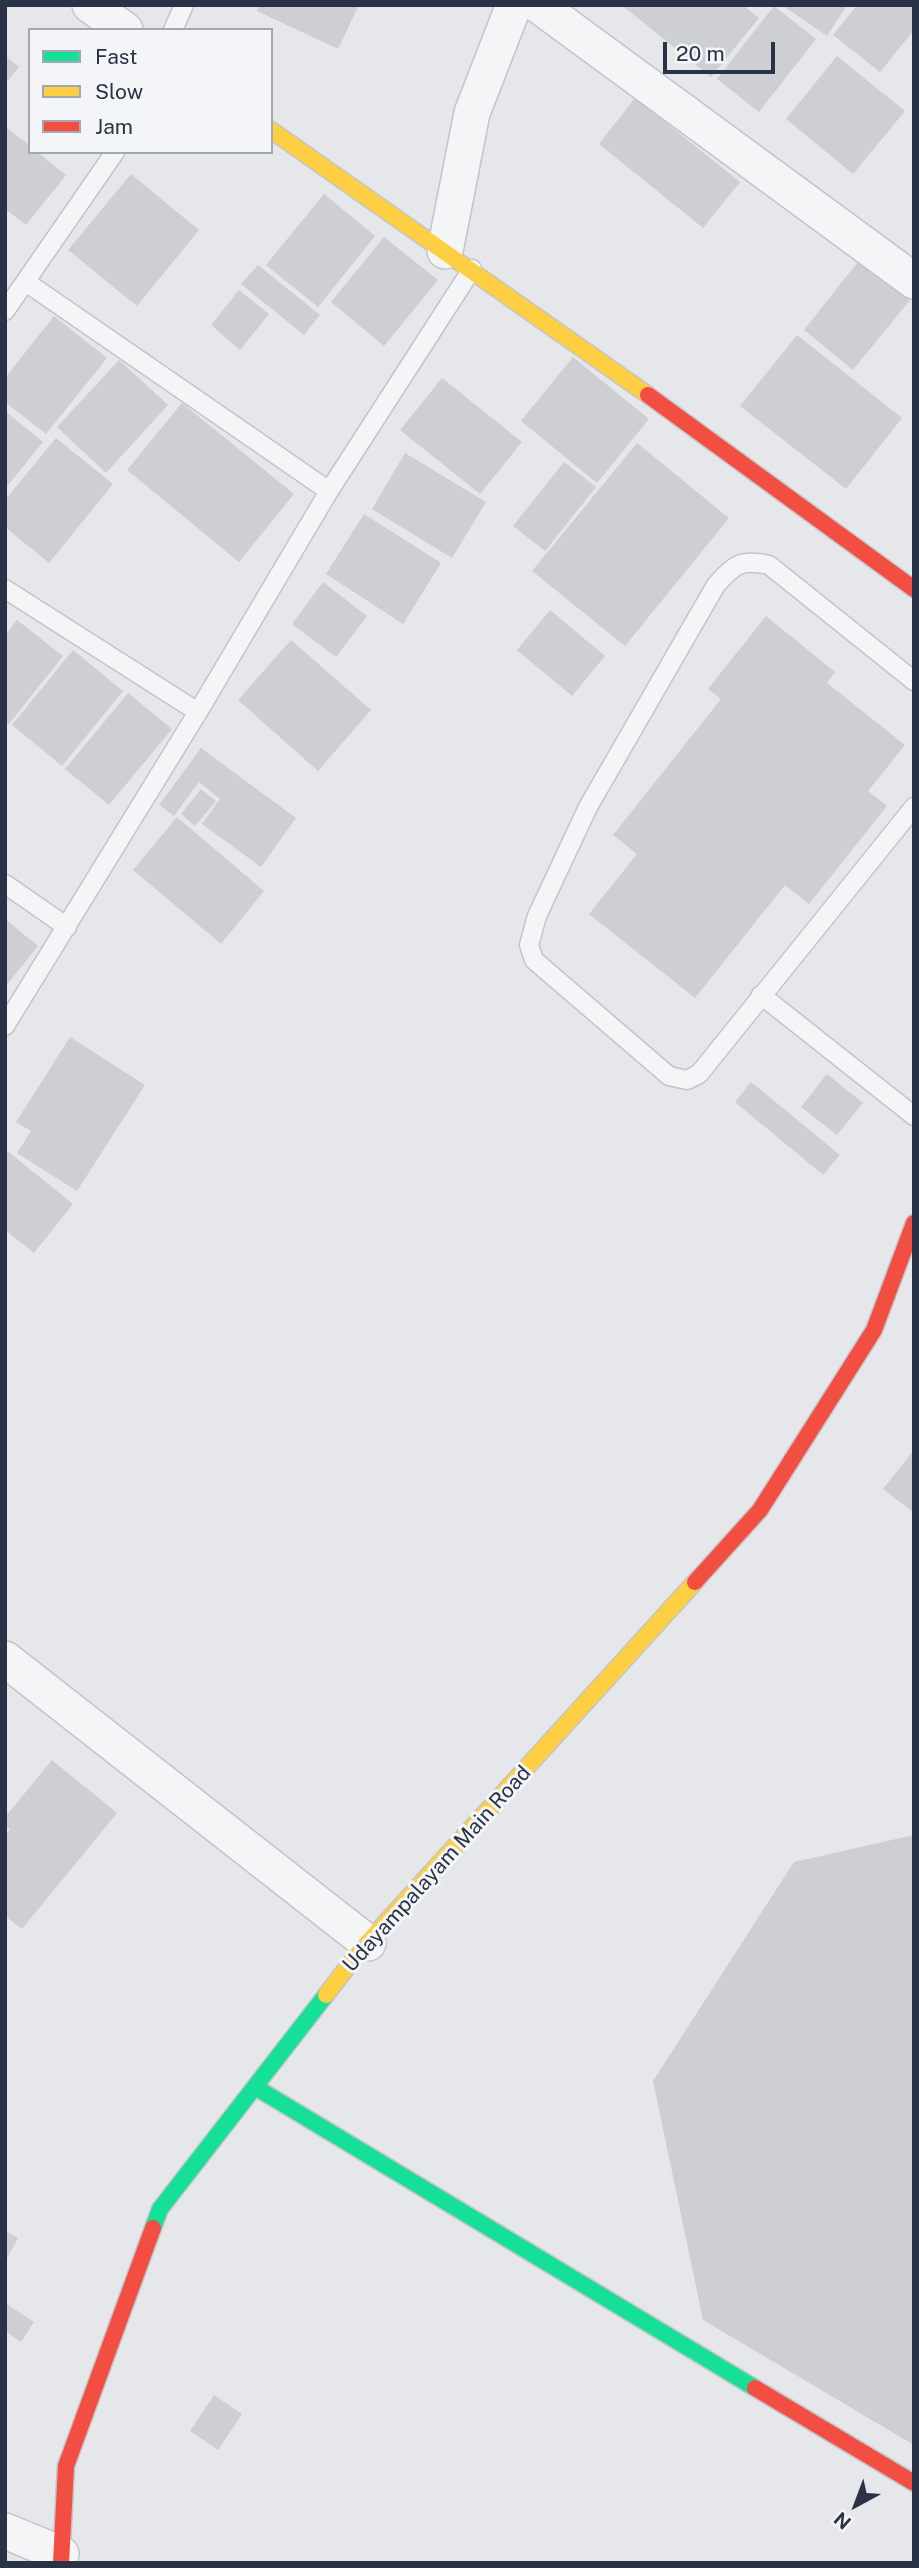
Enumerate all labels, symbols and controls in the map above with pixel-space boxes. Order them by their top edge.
legend [28,28,273,154]
scale bar [667,28,779,72]
text: 20 m [676,41,725,66]
text: Fast [95,44,137,69]
text: Slow [95,79,143,104]
text: Jam [95,114,133,139]
street label: Udayampalayam Main Road [338,1761,536,1977]
north arrow [821,2470,891,2540]
text: N [829,2508,855,2534]

